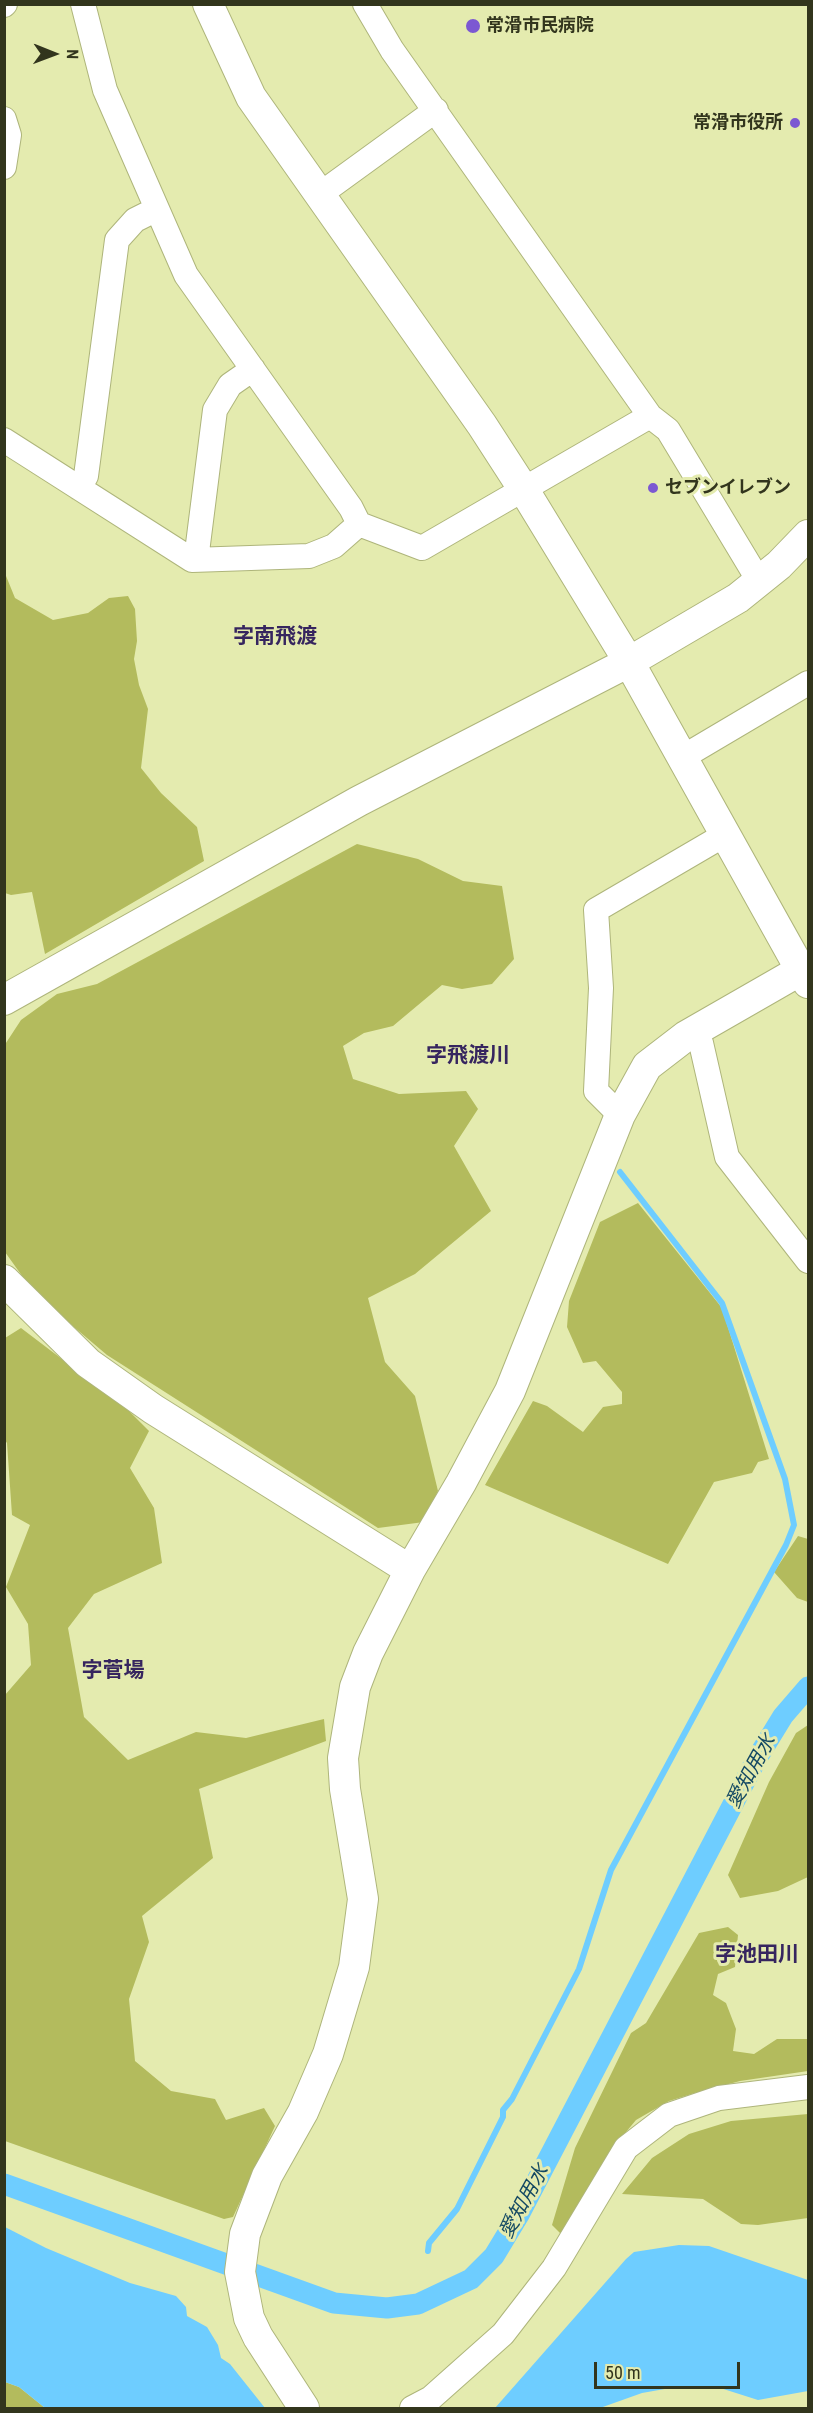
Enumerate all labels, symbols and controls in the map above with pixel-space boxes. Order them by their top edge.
place label: 常滑市民病院 [486,15,594,37]
marker: 常滑市民病院 [464,17,482,35]
north arrow [24,24,84,84]
text: N [63,49,82,59]
place label: 常滑市役所 [693,112,783,134]
marker: 常滑市役所 [788,116,802,130]
place label: セブンイレブン [665,477,791,499]
marker: セブンイレブン [646,481,660,495]
district label: 字南飛渡 [233,625,317,651]
district label: 字飛渡川 [426,1044,510,1070]
district label: 字菅場 [82,1659,144,1685]
water label: 愛知用水 [722,1731,782,1813]
district label: 字池田川 [715,1943,799,1969]
water label: 愛知用水 [495,2161,555,2243]
scale bar [597,2350,742,2388]
text: 50 m [605,2362,640,2383]

